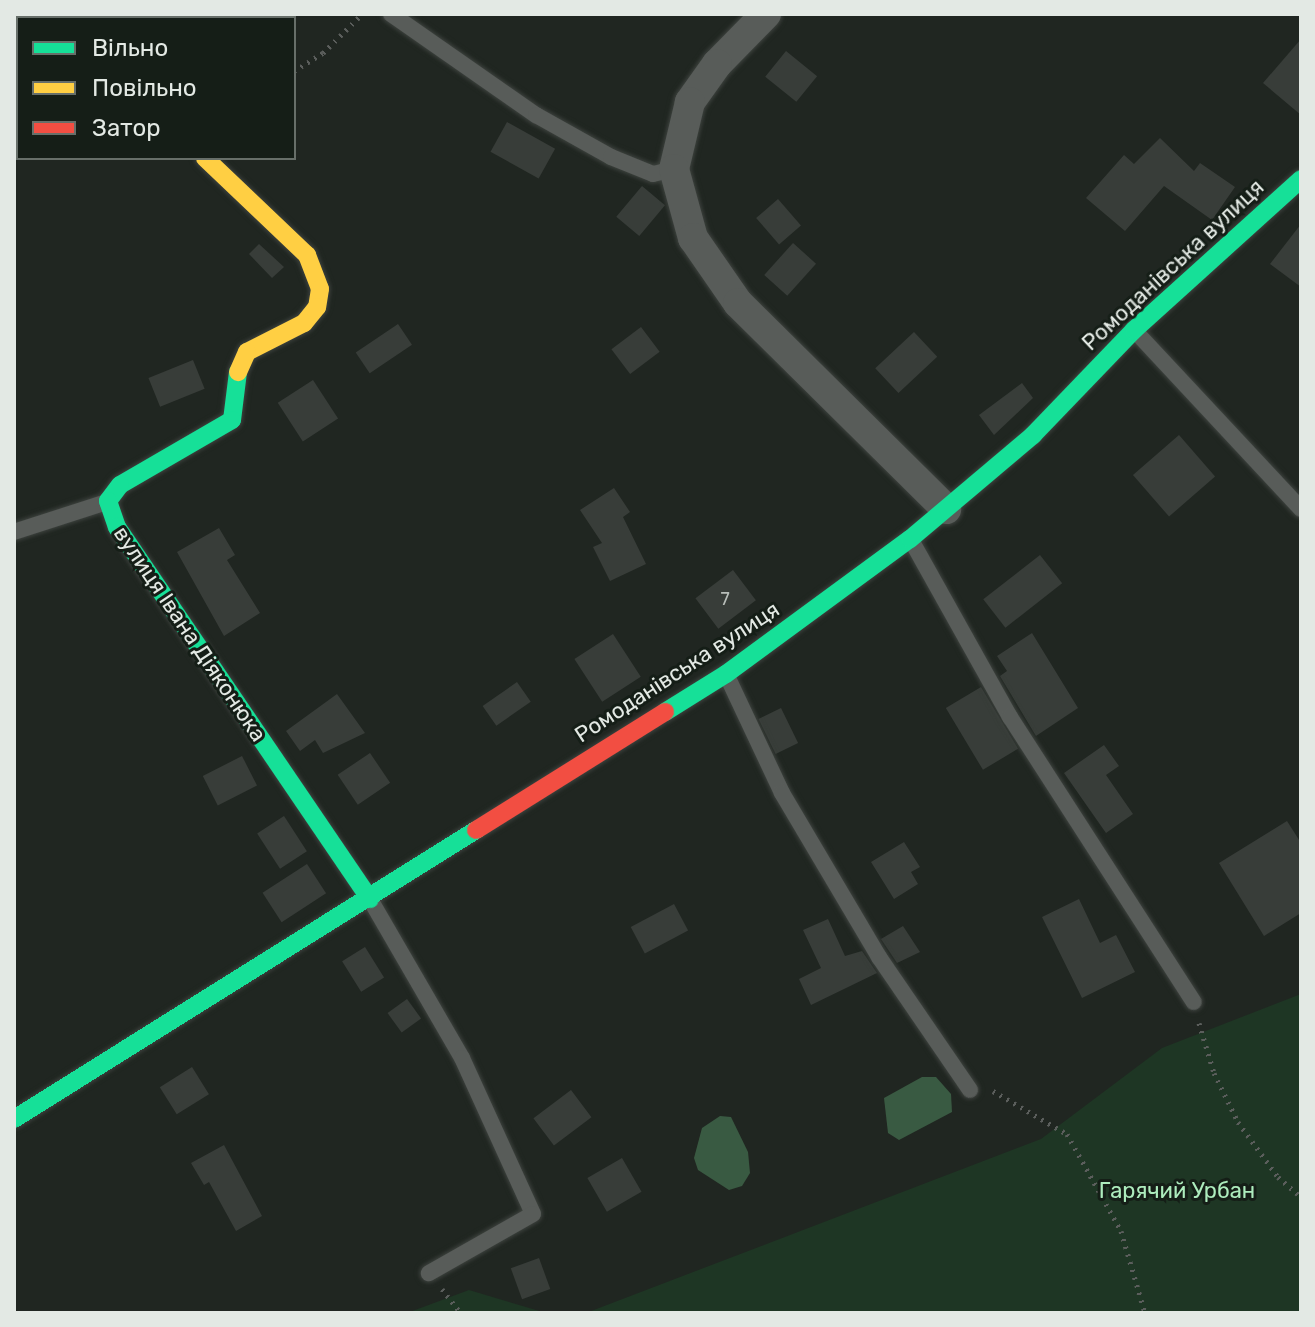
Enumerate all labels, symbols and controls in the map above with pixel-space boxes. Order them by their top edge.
legend [16,16,296,160]
text: Вільно [92,34,168,62]
text: Повільно [92,74,197,102]
text: Затор [92,114,161,142]
street label: Ромоданівська вулиця [1077,174,1269,356]
street label: вулиця Івана Діяконюка [108,521,272,747]
house number: 7 [720,588,730,610]
street label: Ромоданівська вулиця [570,596,784,748]
park label: Гарячий Урбан [1099,1178,1255,1204]

